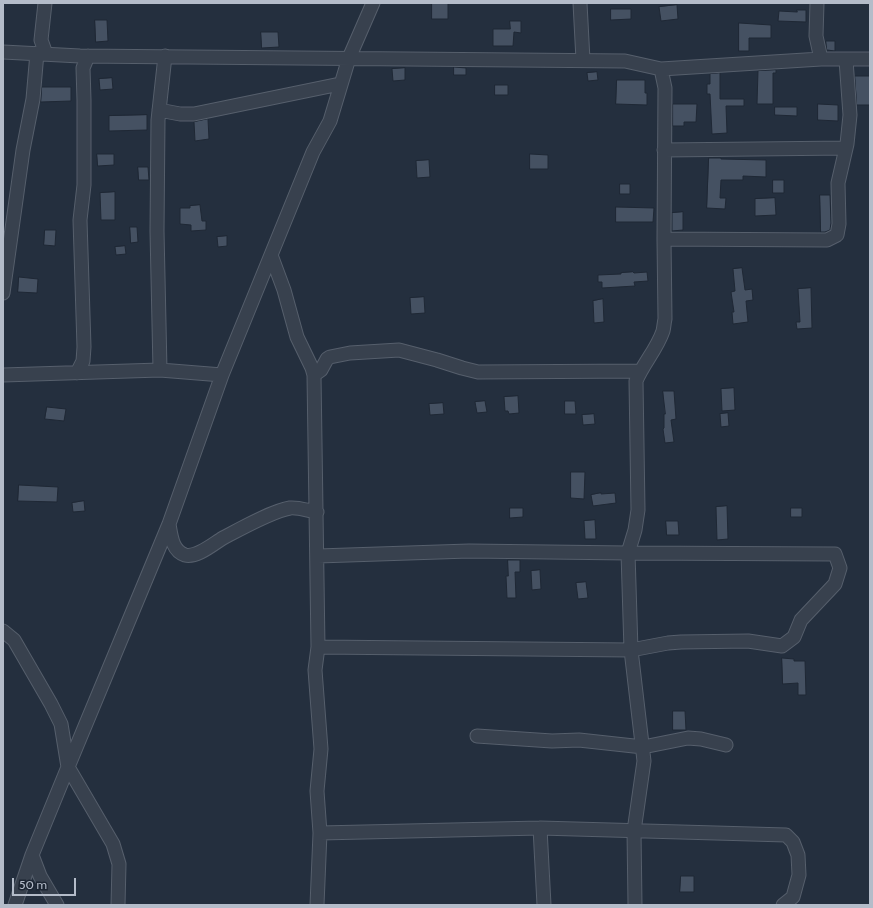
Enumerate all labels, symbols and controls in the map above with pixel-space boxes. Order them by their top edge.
scale bar [14,870,78,896]
text: 50 m [19,877,47,892]

